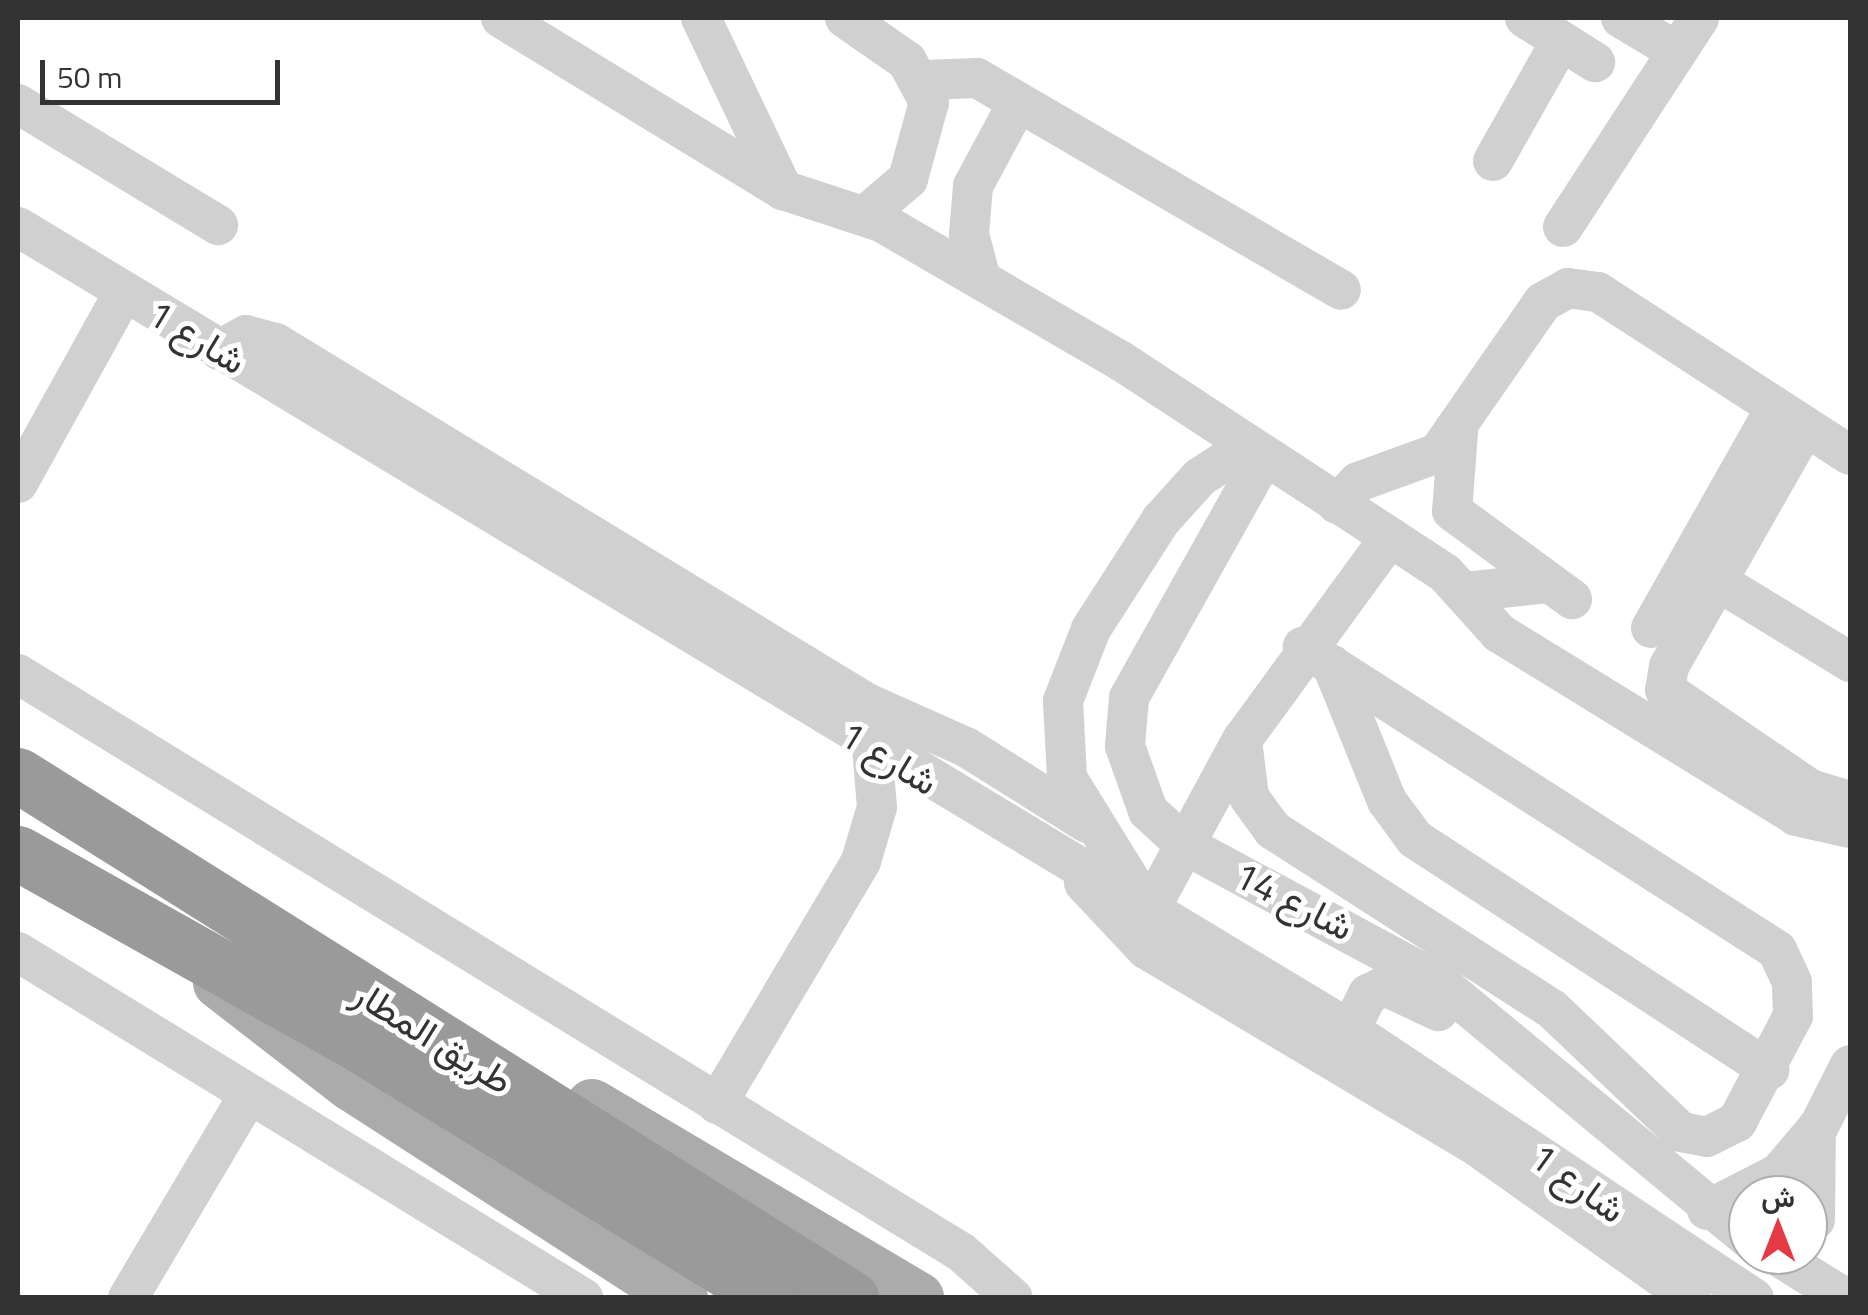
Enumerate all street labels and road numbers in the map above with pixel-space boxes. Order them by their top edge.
street label: شارع 1 [140,290,254,384]
street label: شارع 1 [832,711,946,805]
street label: شارع 14 [1227,852,1361,950]
street label: طريق المطار [345,970,521,1104]
street label: شارع 1 [1522,1133,1634,1233]

